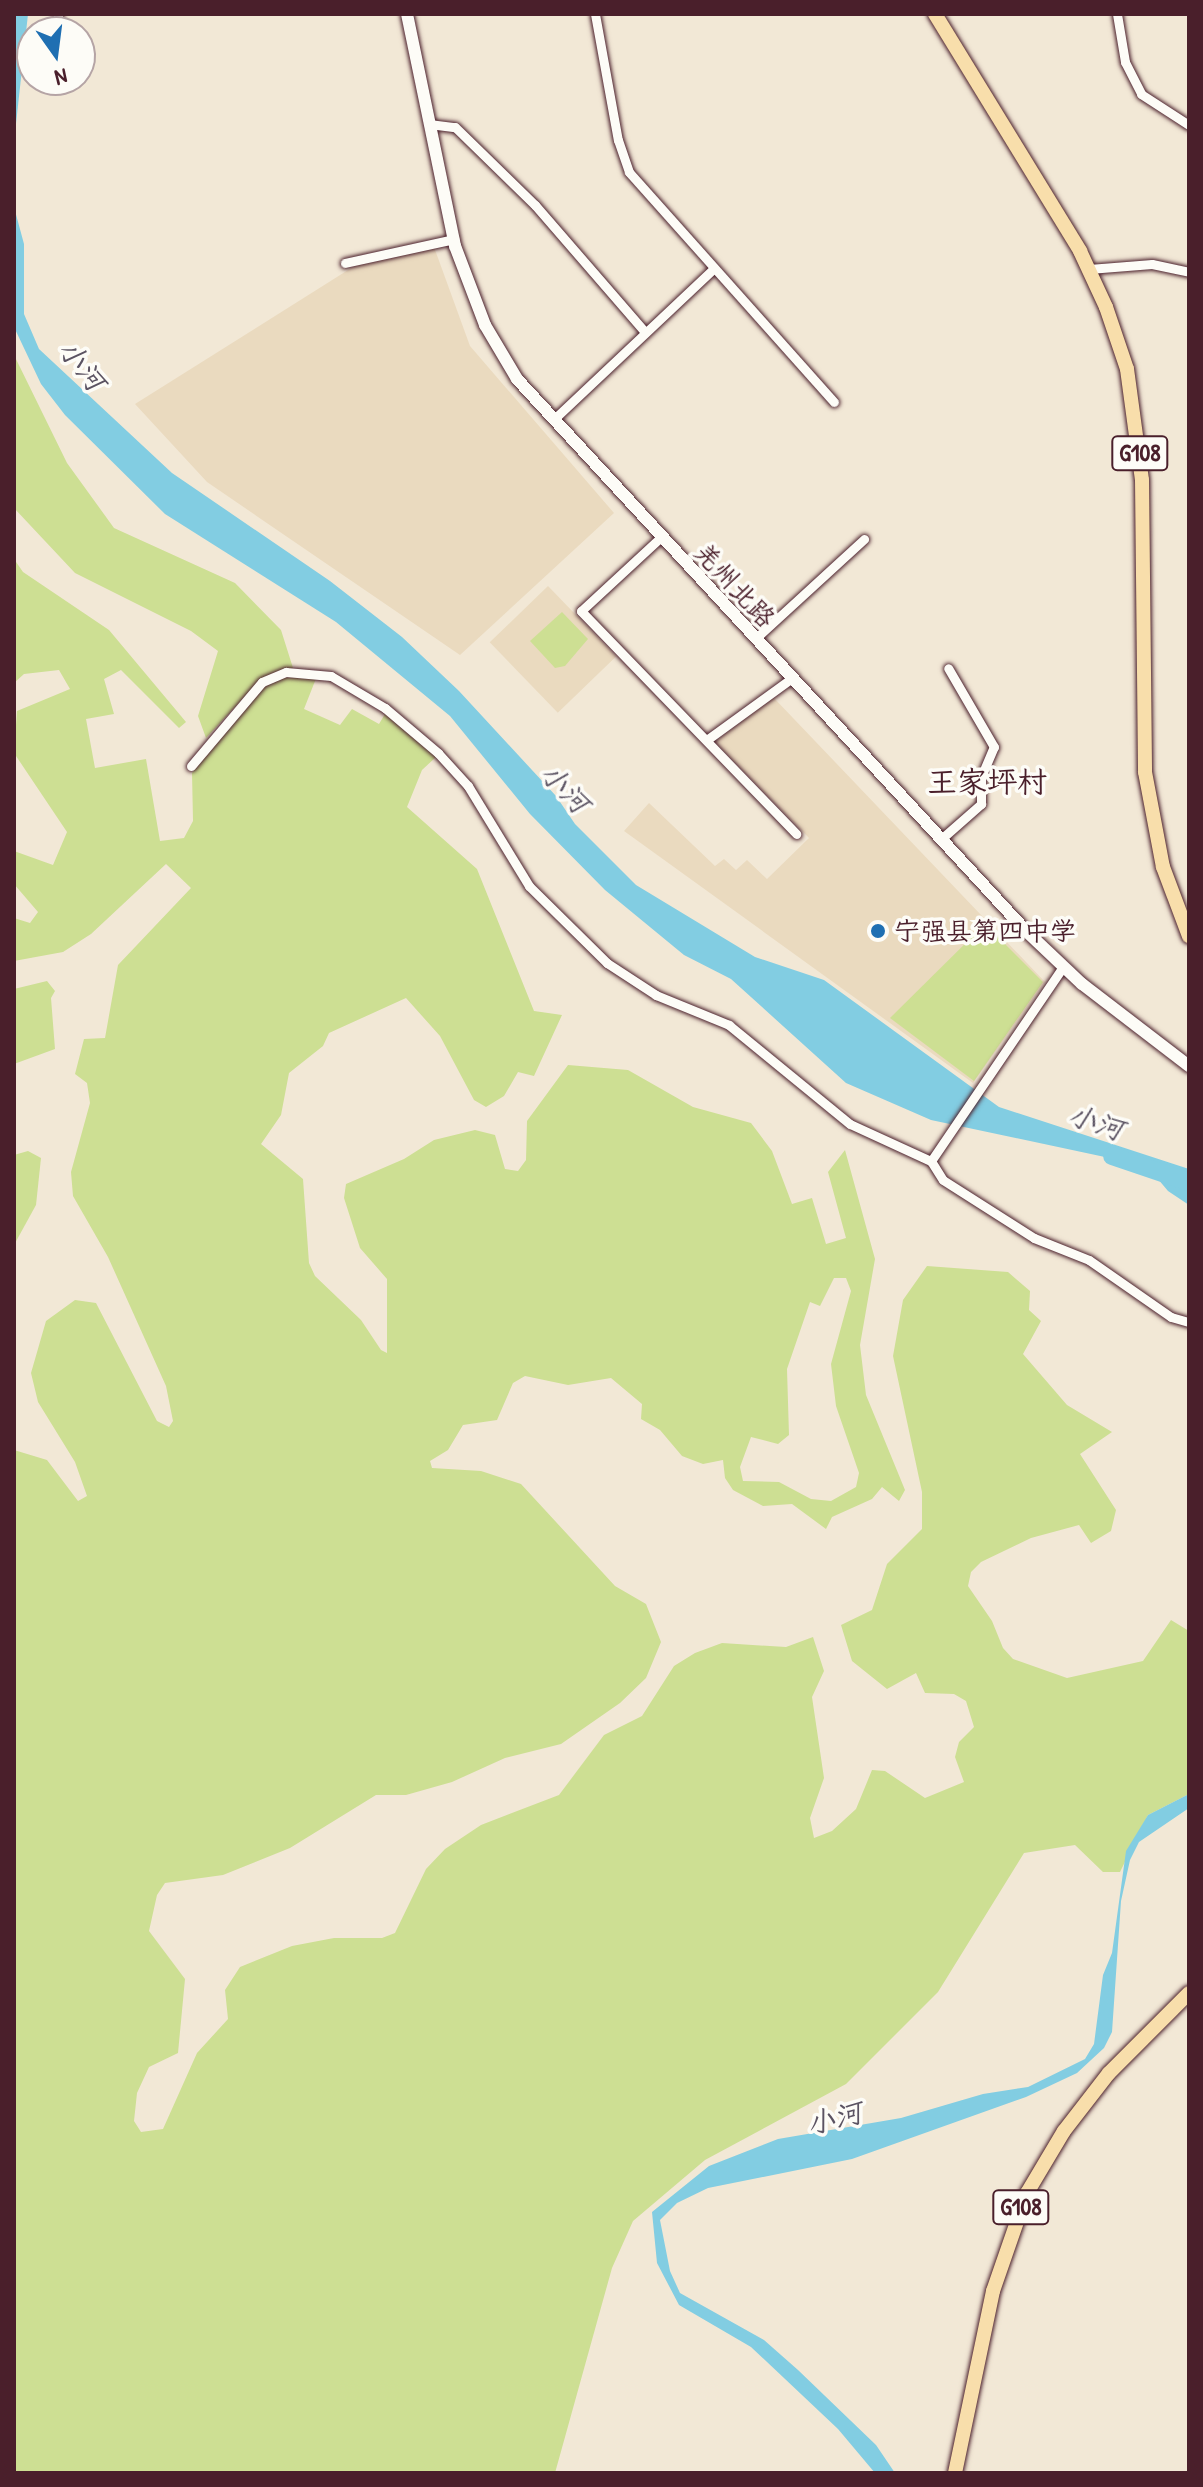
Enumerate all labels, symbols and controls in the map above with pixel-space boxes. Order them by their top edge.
north arrow [16,16,96,96]
text: N [52,61,71,93]
water label: 小河 [51,333,113,397]
road number: G108 [1110,433,1170,473]
street label: 羌州北路 [688,536,782,634]
water label: 小河 [533,756,597,820]
district label: 王家坪村 [927,763,1047,799]
place label: 宁强县第四中学 [894,915,1076,947]
marker: 宁强县第四中学 [869,922,887,940]
water label: 小河 [1064,1097,1128,1147]
water label: 小河 [803,2095,865,2141]
road number: G108 [991,2187,1051,2227]

